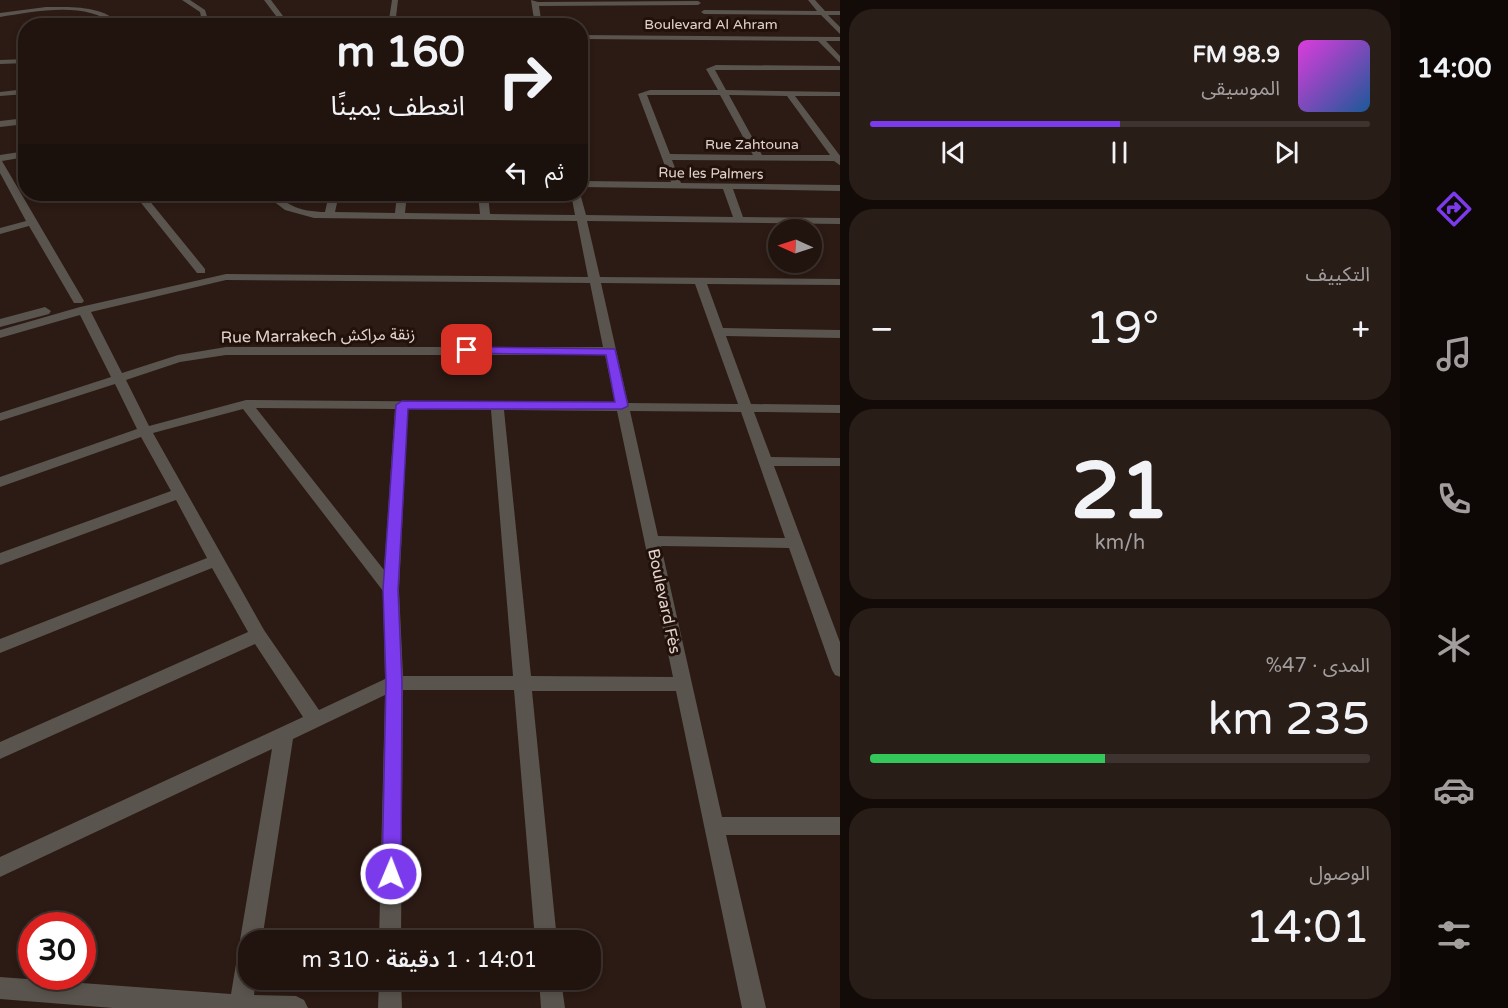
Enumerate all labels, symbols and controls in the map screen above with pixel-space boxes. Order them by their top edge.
street label: Boulevard Al Ahram [644,16,778,33]
text: 160 m [336,27,465,78]
icon: right [486,42,564,120]
text: 98.9 FM [1192,42,1280,68]
text: 14:00 [1417,52,1491,85]
text: الموسيقى [1201,77,1280,101]
text: انعطف يمينًا [331,90,465,123]
street label: Rue Zahtouna [705,136,799,153]
icon: previous [937,136,970,169]
icon: pause [1103,136,1136,169]
icon: next [1270,136,1303,169]
icon: left [500,156,533,189]
text: ثم [545,160,564,186]
street label: Rue les Palmers [658,164,764,183]
icon: directions [1433,188,1475,230]
north arrow [768,219,822,273]
map controls [768,219,822,273]
text: التكييف [1306,263,1370,287]
text: 19° [1086,302,1159,356]
text: − [870,310,894,349]
text: + [1351,310,1370,349]
street label: Rue Marrakech زنقة مراكش [220,324,416,348]
pin [441,324,492,375]
icon: arrive [450,333,483,366]
icon: music [1433,333,1475,375]
text: 21 [1071,445,1169,539]
icon: phone [1433,478,1475,520]
text: km/h [1095,531,1145,555]
street label: Boulevard Fès [643,547,685,656]
icon: climate [1433,624,1475,666]
text: المدى · 47% [1266,654,1370,678]
text: 235 km [1208,693,1370,747]
icon: car [1433,769,1475,811]
position arrow [359,842,423,906]
text: الوصول [1309,862,1370,886]
text: 14:01 [1245,901,1370,955]
speed limit sign: 30 [18,912,96,990]
icon: filters [1433,914,1475,956]
text: 14:01 · 1 دقيقة · 310 m [302,947,537,973]

